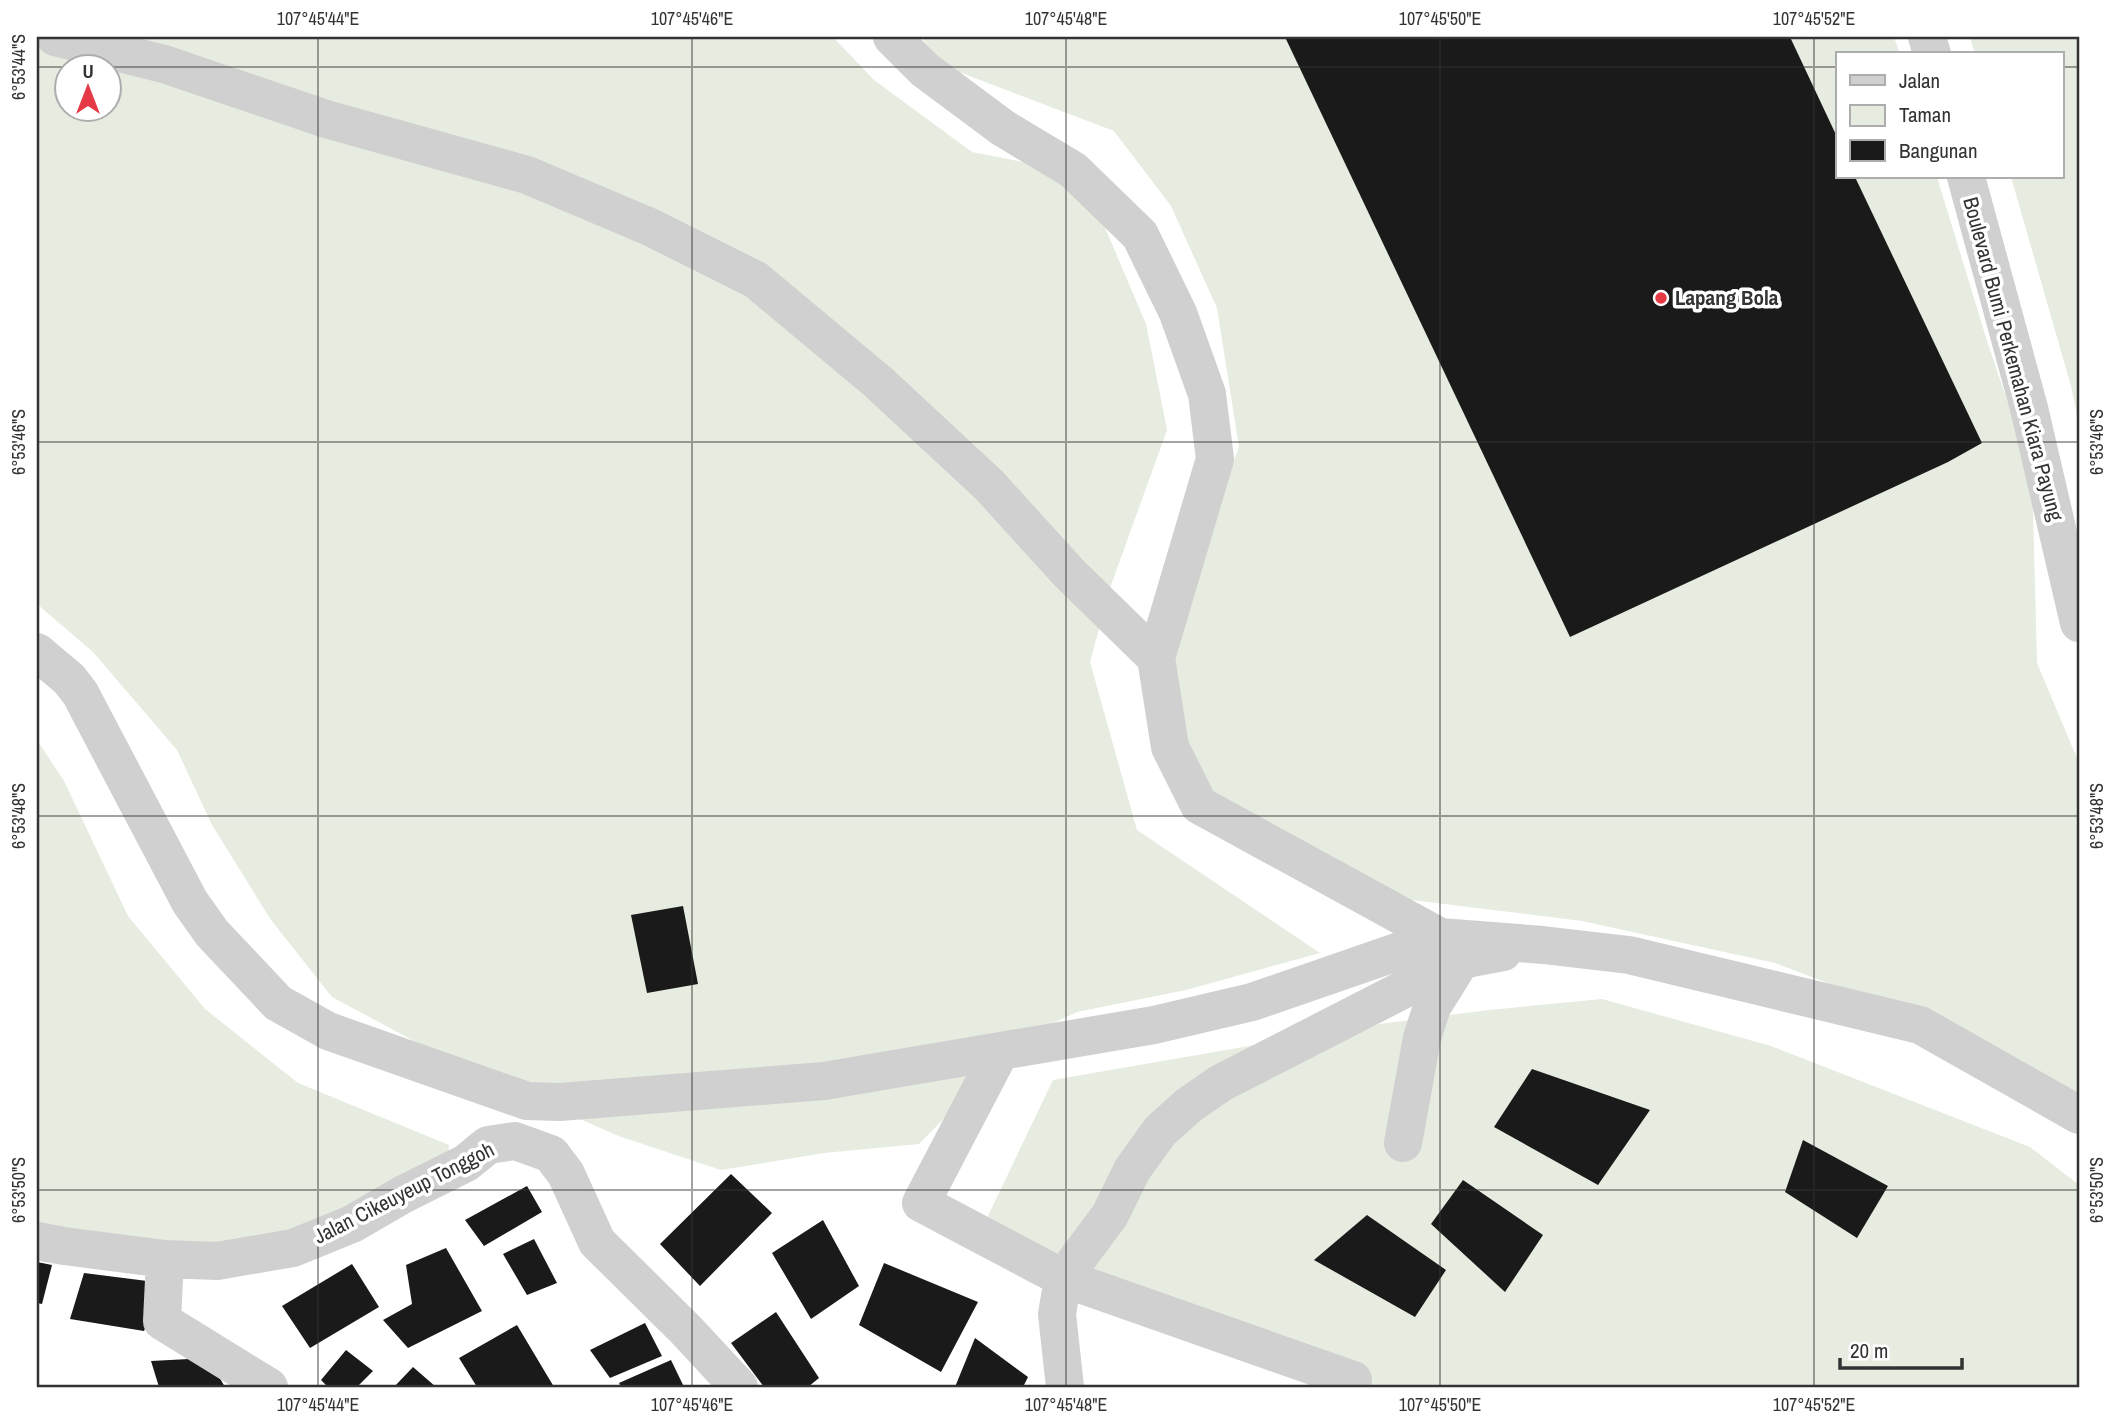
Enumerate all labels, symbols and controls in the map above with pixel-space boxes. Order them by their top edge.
text: 107°45'44"E [277,6,359,31]
text: 107°45'46"E [651,6,733,31]
text: 107°45'48"E [1025,6,1107,31]
text: 107°45'50"E [1399,6,1481,31]
text: 107°45'52"E [1773,6,1855,31]
text: 6°53'44"S [6,34,31,100]
north arrow [52,52,122,122]
legend [1836,52,2064,178]
text: U [82,58,94,84]
text: Jalan [1899,66,1940,95]
text: Taman [1899,100,1951,129]
text: Bangunan [1899,136,1978,165]
street label: Boulevard Bumi Perkemahan Kiara Payung [1956,194,2071,524]
place label: Lapang Bola [1675,283,1779,312]
marker: Lapang Bola [1653,290,1669,306]
text: 6°53'46"S [6,409,31,475]
text: 6°53'46"S [2084,409,2109,475]
text: 6°53'48"S [6,783,31,849]
text: 6°53'48"S [2084,783,2109,849]
street label: Jalan Cikeuyeup Tonggoh [309,1135,499,1251]
text: 6°53'50"S [6,1157,31,1223]
text: 6°53'50"S [2084,1157,2109,1223]
scale bar [1840,1326,1962,1370]
text: 20 m [1850,1336,1888,1365]
text: 107°45'44"E [277,1392,359,1417]
text: 107°45'46"E [651,1392,733,1417]
text: 107°45'48"E [1025,1392,1107,1417]
text: 107°45'50"E [1399,1392,1481,1417]
text: 107°45'52"E [1773,1392,1855,1417]

